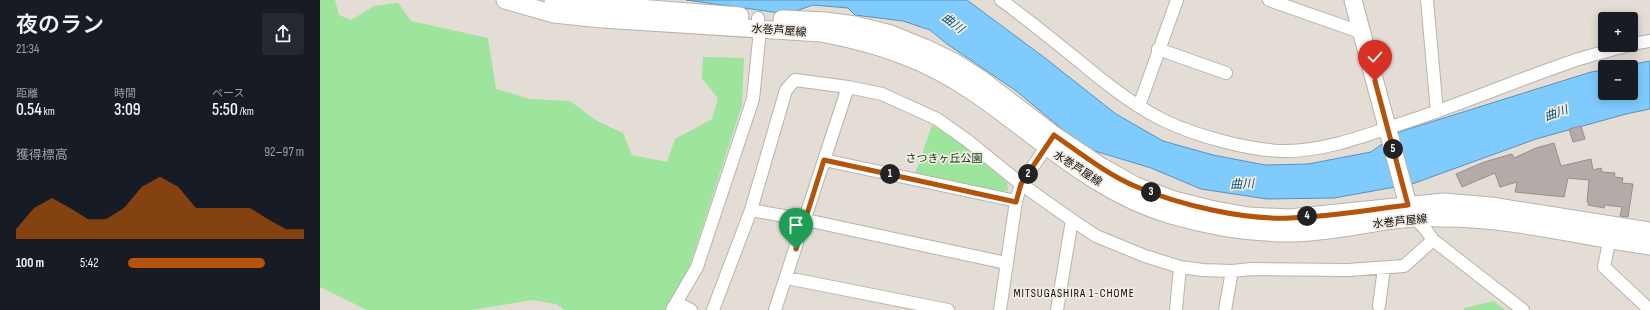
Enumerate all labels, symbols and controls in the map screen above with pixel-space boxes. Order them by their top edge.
water label: 曲川 [939,10,968,38]
text: 夜のラン [16,12,104,39]
map controls [1598,12,1638,100]
button: + [1598,12,1638,52]
button: share [262,13,304,55]
street label: 水巻芦屋線 [751,22,807,39]
pin [1358,40,1392,81]
text: 21:34 [16,41,39,57]
icon: check [1364,46,1386,68]
button: − [1598,60,1638,100]
text: 距離 [16,87,38,100]
text: 時間 [114,87,136,100]
text: ペース [212,87,244,100]
text: 0.54 [16,100,42,120]
text: 3:09 [114,100,141,120]
text: 5:50 [212,100,238,120]
water label: 曲川 [1542,102,1572,124]
text: km [42,105,55,118]
text: /km [238,105,254,118]
pin: 5 [1383,139,1403,159]
text: 5 [1391,142,1395,155]
text: 92–97 m [264,144,304,160]
text: 獲得標高 [16,147,68,163]
street label: 水巻芦屋線 [1051,148,1104,189]
park label: さつきヶ丘公園 [906,152,983,165]
pin: 1 [880,164,900,184]
pin: 2 [1018,164,1038,184]
text: 1 [888,167,892,180]
text: 2 [1026,167,1030,180]
water label: 曲川 [1230,176,1256,193]
pin: 3 [1141,182,1161,202]
text: 3 [1149,185,1153,198]
pin: 4 [1297,206,1317,226]
pin [779,208,813,249]
text: 4 [1304,209,1310,222]
street label: 水巻芦屋線 [1372,212,1428,231]
icon: arrive [785,214,807,236]
text: 100 m [16,255,44,271]
text: 5:42 [80,255,99,271]
district label: MITSUGASHIRA 1-CHOME [1013,286,1135,301]

